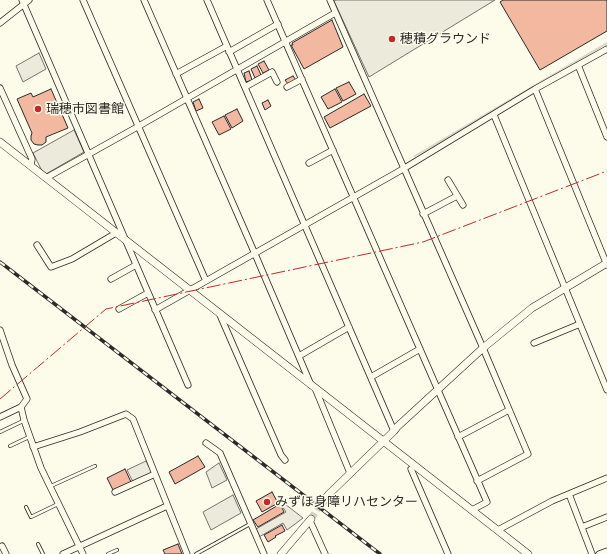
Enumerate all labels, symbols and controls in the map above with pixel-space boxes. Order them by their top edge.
place label: 穂積グラウンド [400,31,491,47]
marker: 穂積グラウンド [387,34,397,44]
place label: 瑞穂市図書館 [46,101,124,117]
marker: 瑞穂市図書館 [33,104,43,114]
place label: みずほ身障リハセンター [275,494,418,510]
marker: みずほ身障リハセンター [262,497,272,507]

